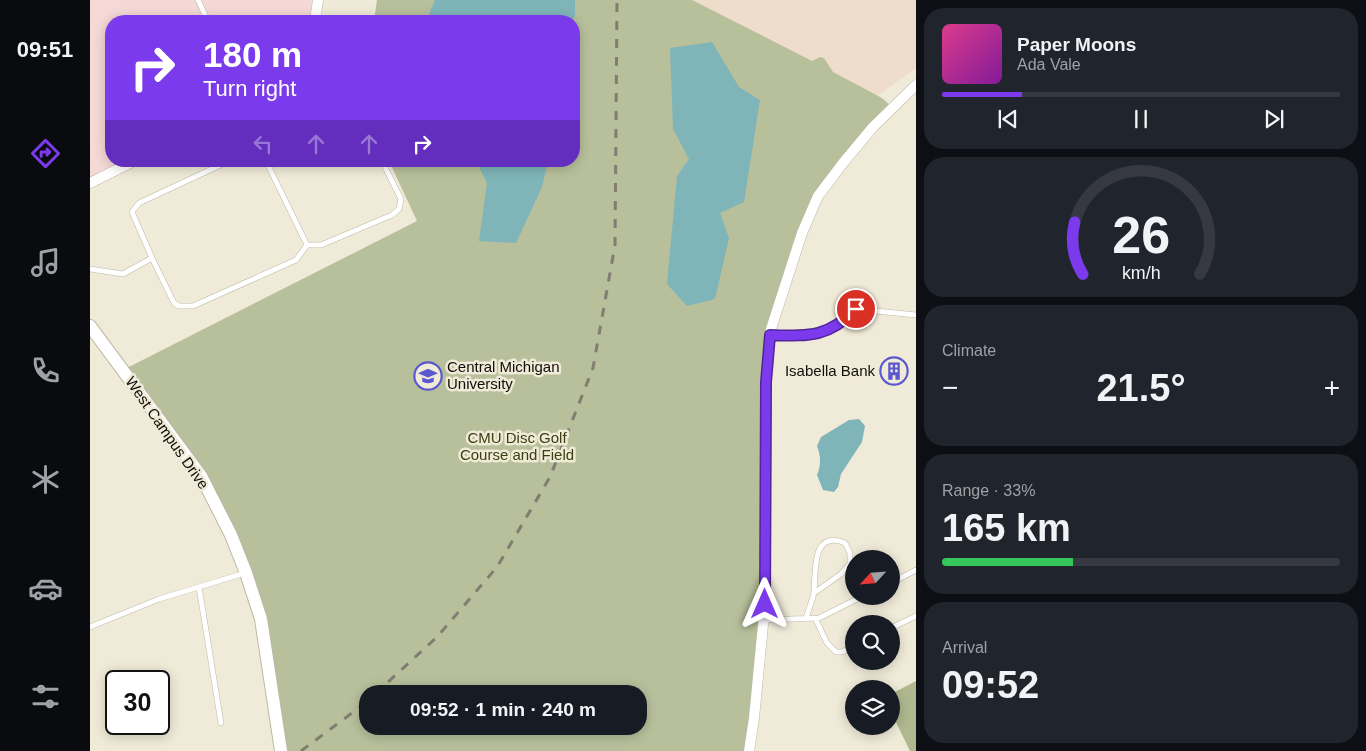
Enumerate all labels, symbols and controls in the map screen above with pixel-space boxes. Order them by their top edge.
text: Paper Moons [1017,34,1136,55]
icon: right [120,35,185,100]
text: 180 m [203,35,302,74]
text: 09:51 [17,37,73,62]
text: Ada Vale [1017,56,1081,73]
text: Turn right [203,76,296,101]
icon: previous [994,105,1022,133]
icon: pause [1127,105,1155,133]
icon: next [1260,105,1288,133]
icon: left [249,130,277,158]
icon: ahead [302,130,330,158]
icon: ahead [355,130,383,158]
icon: right [408,130,436,158]
icon: directions [28,136,63,171]
text: 26 [1112,206,1170,264]
icon: music [28,245,63,280]
text: km/h [1122,263,1160,283]
pin [835,288,877,330]
icon: arrive [842,295,870,323]
text: Climate [942,342,996,359]
icon: phone [28,353,63,388]
building icon: Isabella Bank [879,356,909,386]
place label: Central Michigan University [447,358,560,392]
school or university icon: Central Michigan University [413,361,443,391]
place label: Isabella Bank [785,362,875,379]
text: 21.5° [1096,367,1186,409]
text: − [942,372,958,403]
text: + [1324,372,1340,403]
street label: West Campus Drive [122,373,213,492]
park label: CMU Disc Golf Course and Field [460,429,574,463]
icon: climate [28,462,63,497]
text: Range · 33% [942,482,1035,499]
text: 165 km [942,507,1071,549]
north arrow [845,550,900,605]
map controls [845,550,900,735]
icon: car [28,571,63,606]
position arrow [738,577,790,629]
button: search [845,615,900,670]
text: Arrival [942,639,987,656]
text: 09:52 [942,664,1039,706]
speed limit sign: 30 [105,670,170,735]
icon: filters [28,679,63,714]
button: layers [845,680,900,735]
text: 09:52 · 1 min · 240 m [410,699,596,720]

